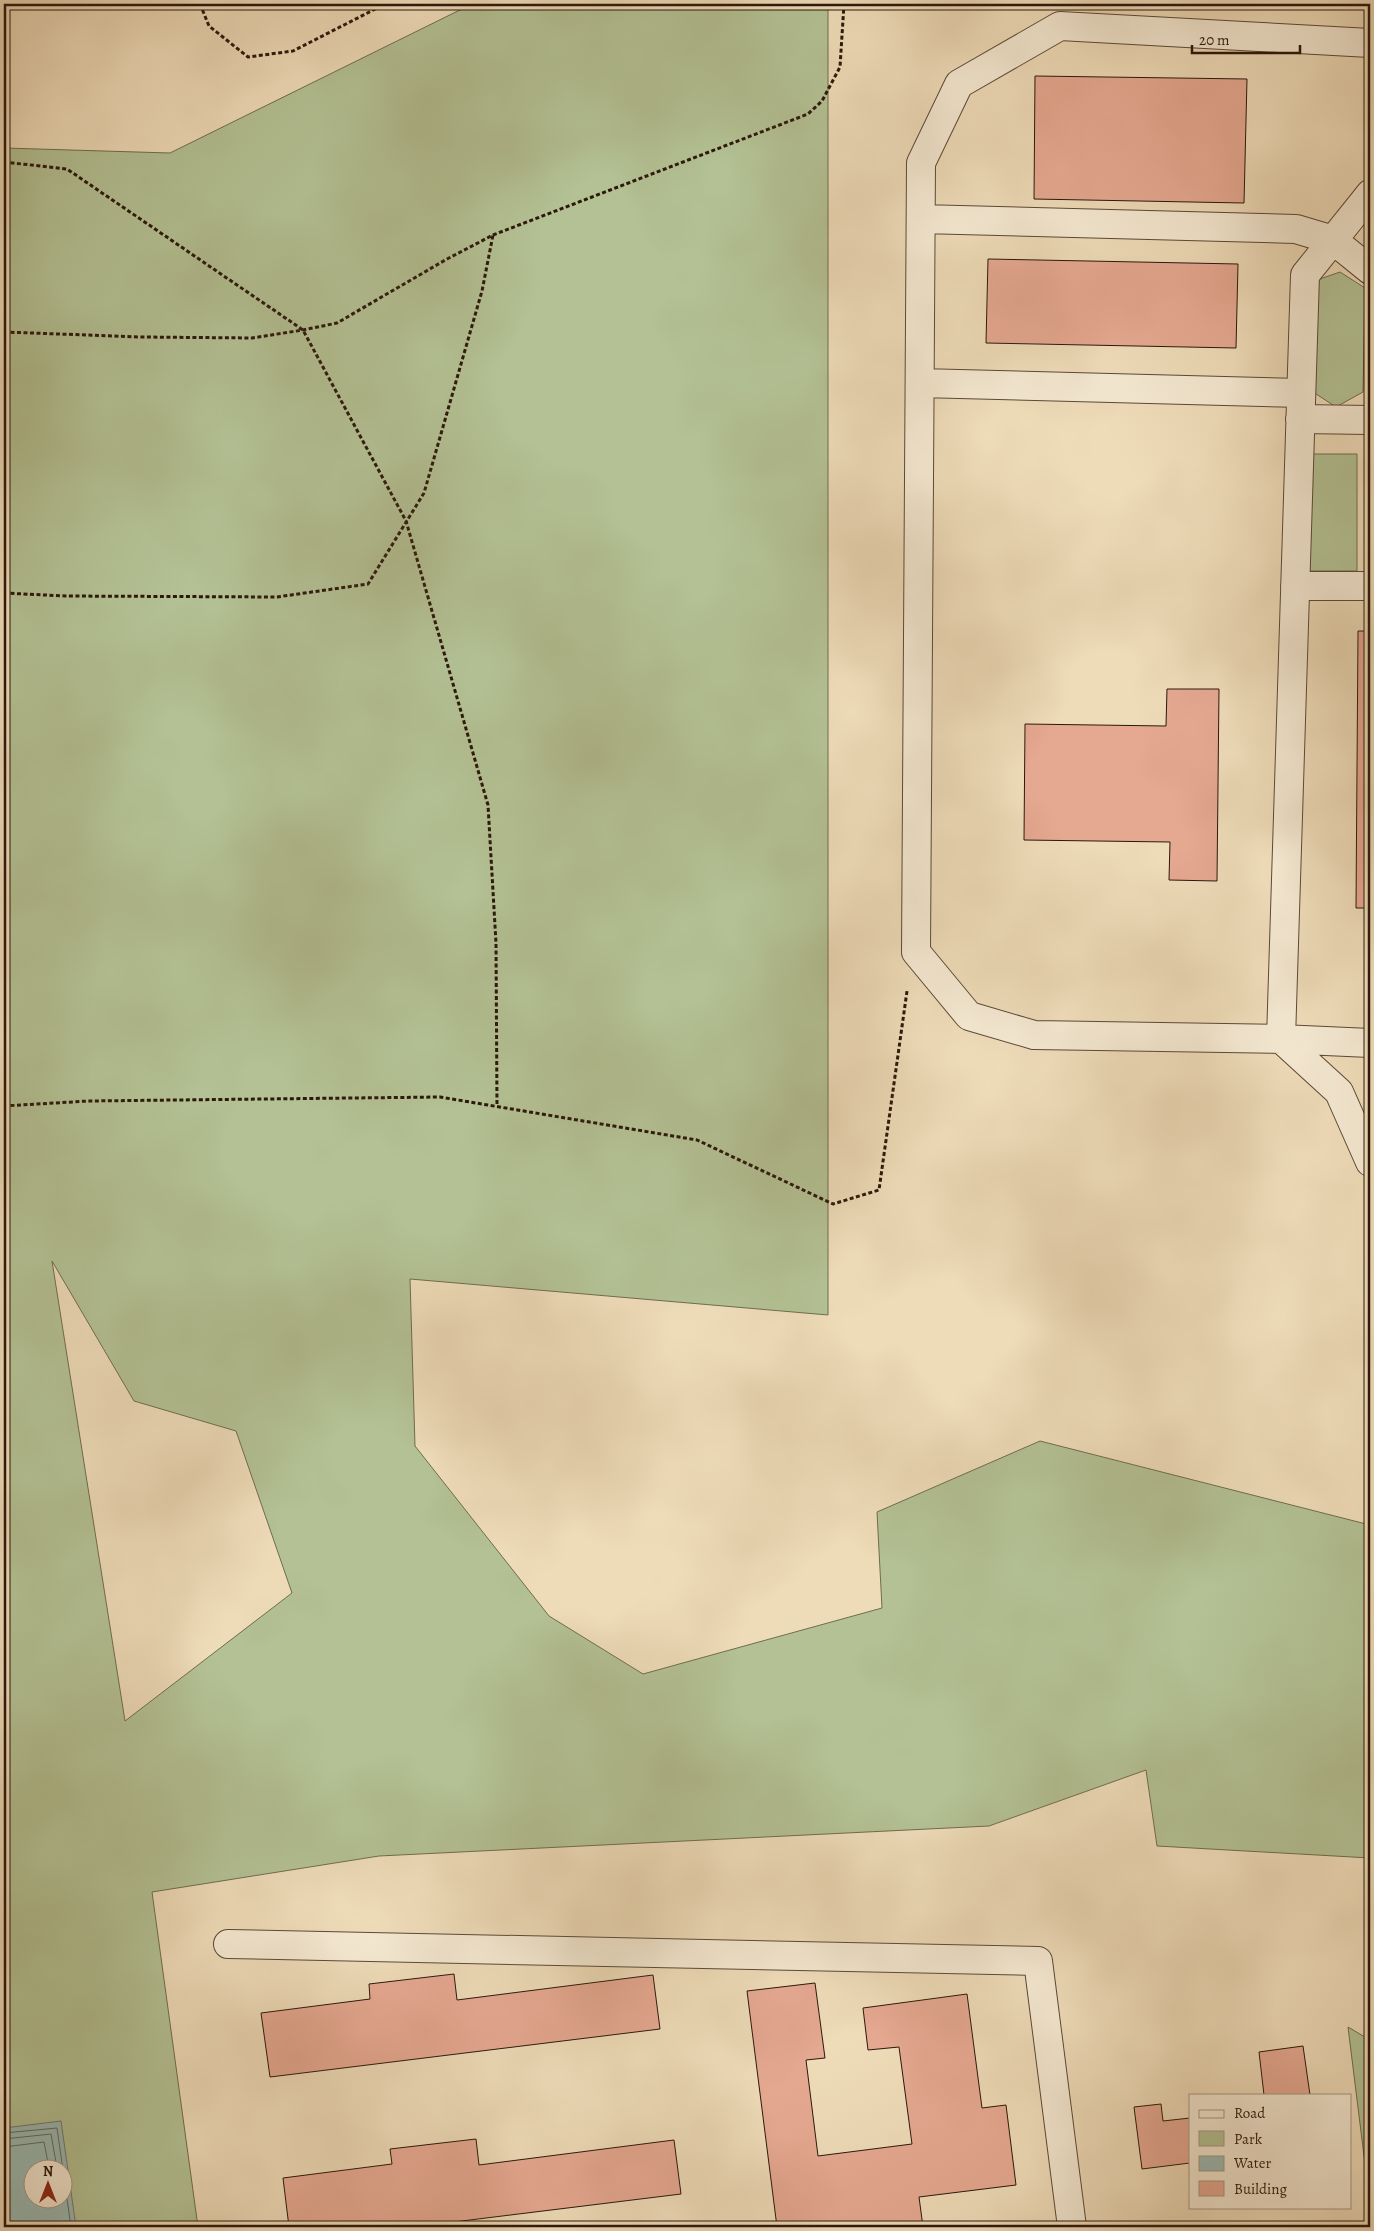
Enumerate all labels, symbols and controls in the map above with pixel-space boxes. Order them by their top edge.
scale bar [1192,22,1299,54]
text: 20 m [1199,30,1230,50]
legend [1189,2094,1352,2208]
text: Road [1234,2103,1266,2123]
text: Park [1234,2129,1263,2149]
text: Water [1233,2153,1271,2173]
north arrow [22,2158,72,2208]
text: N [43,2162,53,2181]
text: Building [1234,2179,1287,2199]

